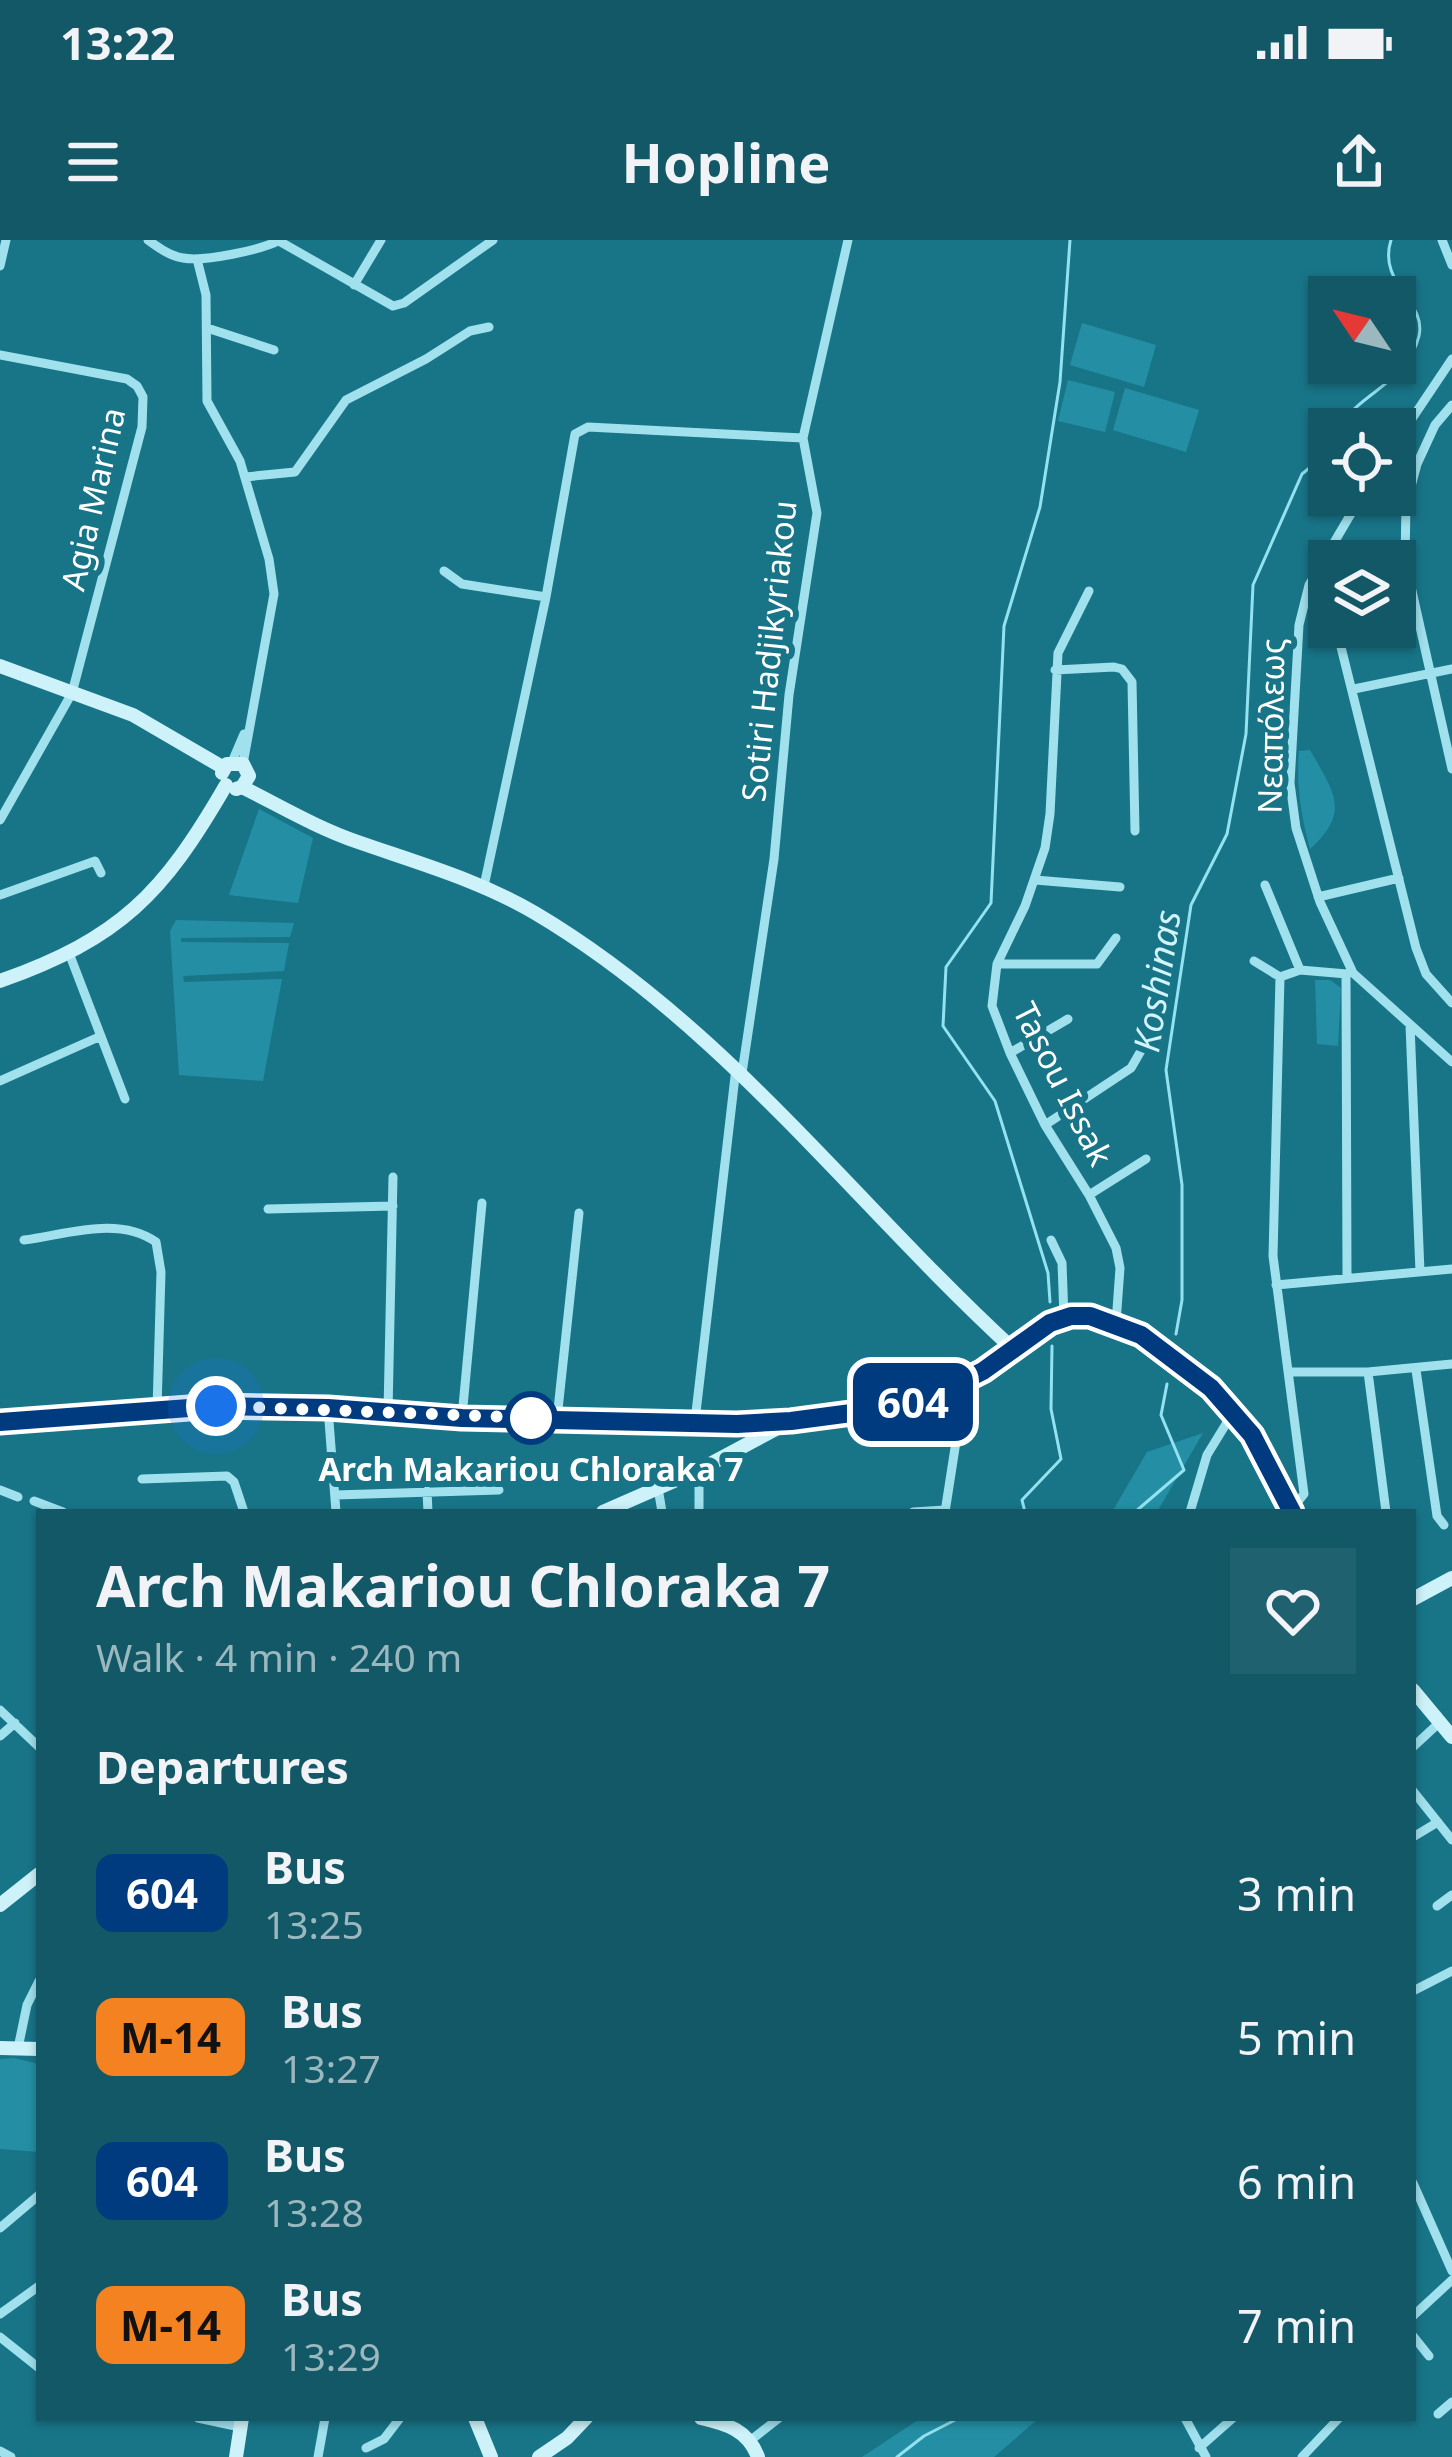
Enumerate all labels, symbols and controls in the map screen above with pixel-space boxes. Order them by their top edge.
text: 13:22 [60,12,176,73]
text: Hopline [622,125,830,199]
icon: menu [60,129,126,195]
icon: share [1326,129,1392,195]
north arrow [1308,276,1416,384]
map controls [1308,276,1416,648]
street label: Agia Marina [50,403,135,595]
button: locate [1308,408,1416,516]
street label: Sotiri Hadjikyriakou [730,498,807,804]
button: layers [1308,540,1416,648]
street label: Νεαπόλεως [1246,638,1295,814]
water label: Koshinas [1121,906,1192,1055]
street label: Tasou Issak [1003,994,1124,1174]
line badge: 604 [844,1363,982,1441]
text: 604 [877,1373,949,1430]
your location [186,1376,246,1436]
marker: Arch Makariou Chloraka 7 [506,1393,556,1443]
place label: Arch Makariou Chloraka 7 [318,1446,744,1491]
text: Arch Makariou Chloraka 7 [96,1546,830,1624]
button: heart [1230,1548,1356,1674]
text: Walk · 4 min · 240 m [96,1630,462,1683]
text: Departures [96,1736,349,1797]
text: Bus [264,1836,346,1897]
text: 3 min [1237,1863,1356,1924]
text: 604 [126,1864,198,1921]
text: 13:25 [264,1897,364,1950]
text: Bus [281,1980,363,2041]
text: 5 min [1237,2007,1356,2068]
text: M-14 [120,2008,221,2065]
text: 13:27 [281,2041,381,2094]
text: Bus [264,2124,346,2185]
text: 6 min [1237,2151,1356,2212]
text: 604 [126,2152,198,2209]
text: 13:28 [264,2185,364,2238]
text: Bus [281,2268,363,2329]
text: 7 min [1237,2295,1356,2356]
text: M-14 [120,2296,221,2353]
text: 13:29 [281,2329,381,2382]

